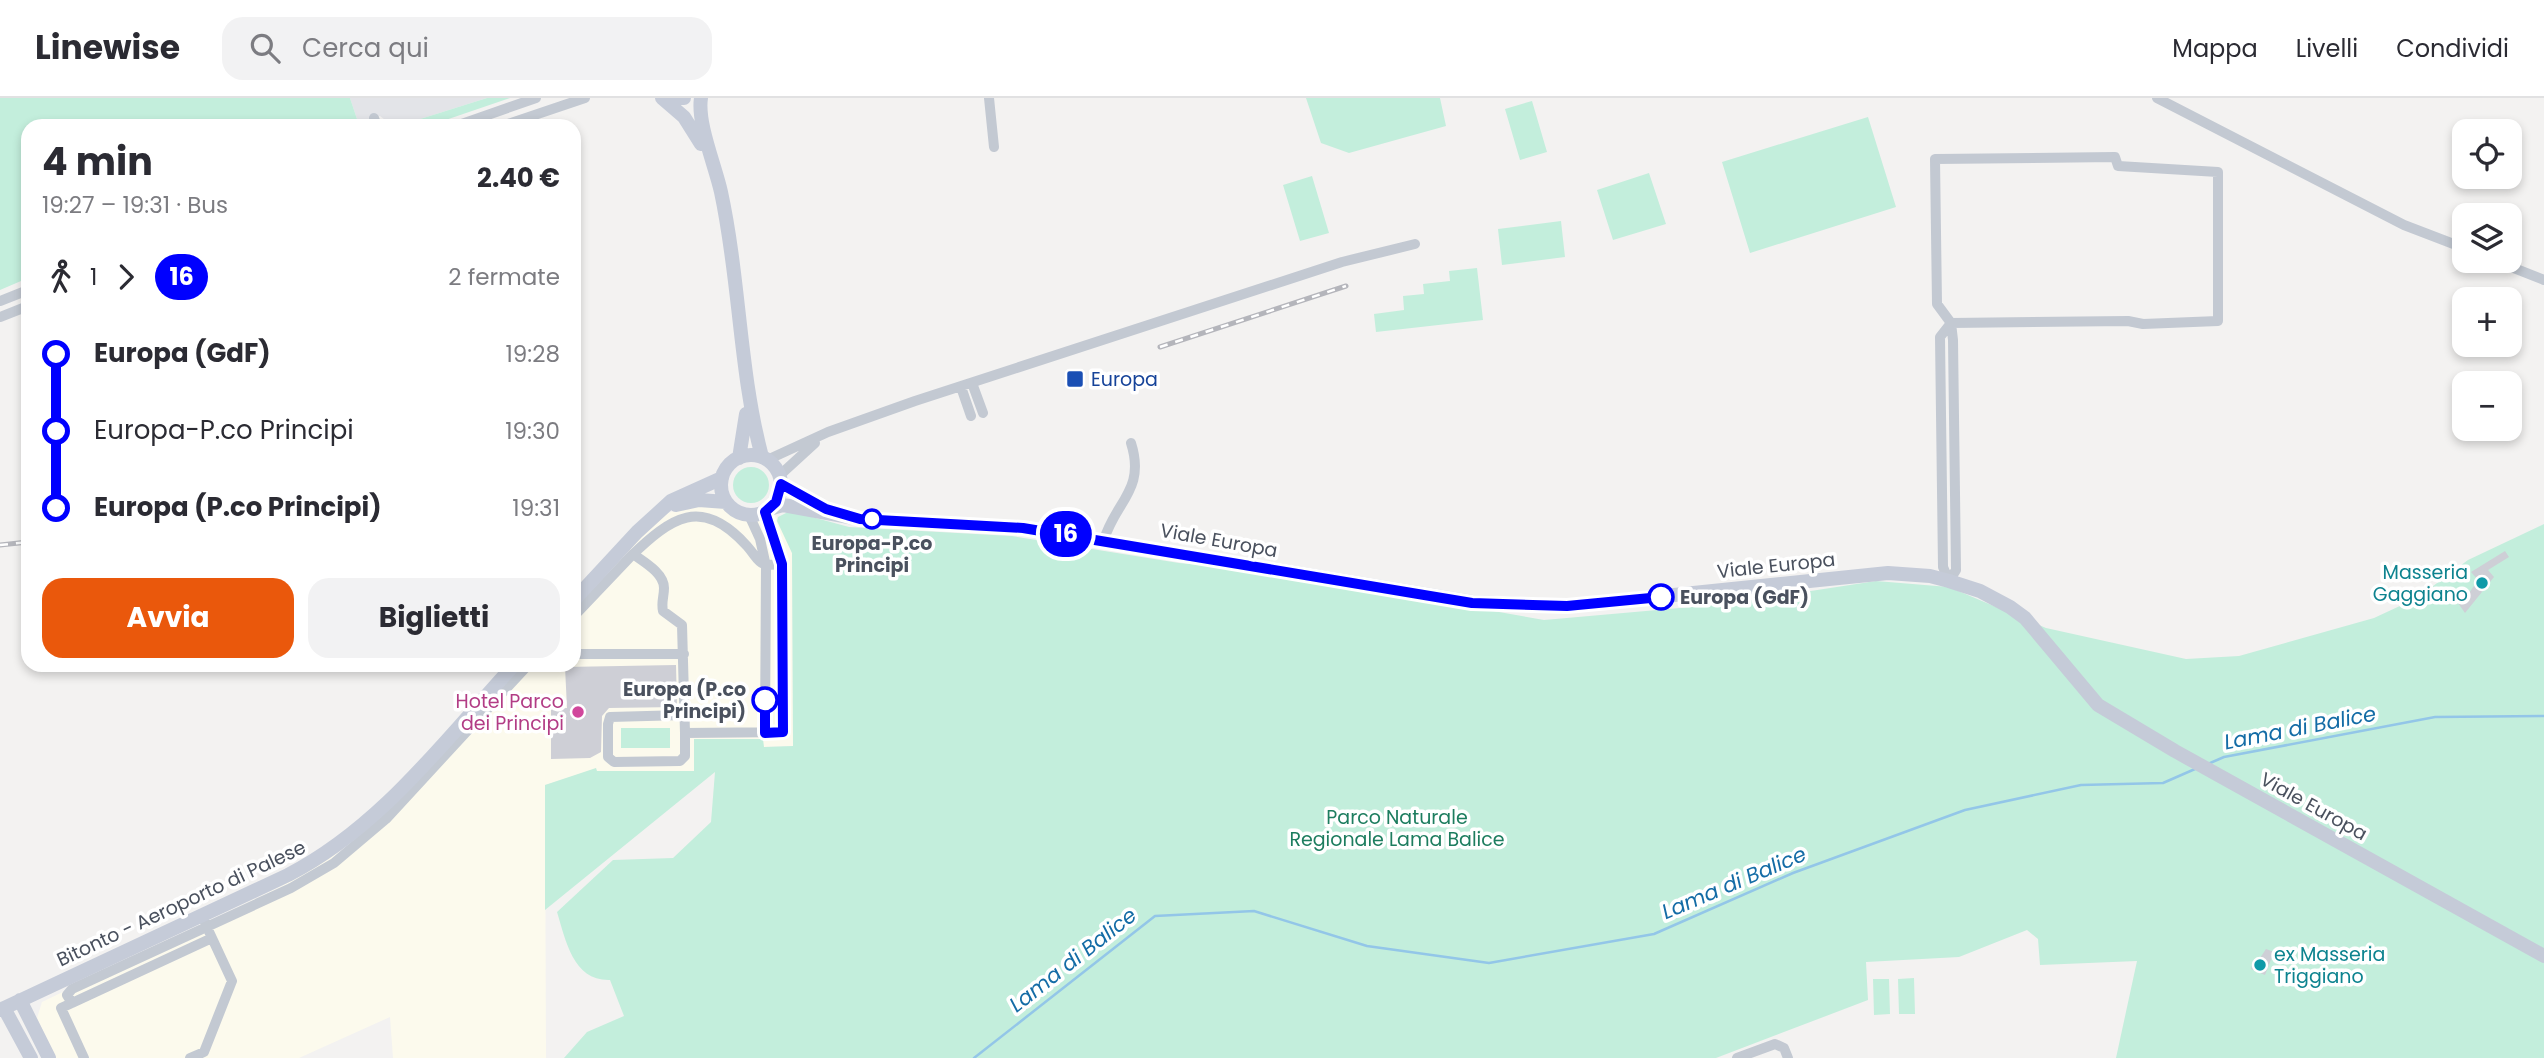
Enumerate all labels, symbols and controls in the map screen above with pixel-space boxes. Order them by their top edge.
search box [222,17,712,80]
text: Linewise [35,24,180,71]
icon: search [246,29,284,67]
text: Cerca qui [302,30,429,66]
text: Mappa [2172,32,2258,65]
text: Livelli [2296,32,2358,65]
text: Condividi [2396,32,2509,65]
map controls [2452,119,2522,441]
button: locate [2452,119,2522,189]
text: 4 min [42,135,153,188]
text: 2.40 € [477,160,560,196]
text: 19:27 – 19:31 · Bus [42,189,228,221]
button: layers [2452,203,2522,273]
icon: walk [42,258,80,296]
icon: forward [107,258,145,296]
text: 16 [169,260,194,293]
text: 1 [90,261,97,293]
text: 2 fermate [448,261,560,293]
button: + [2452,287,2522,357]
text: Europa (GdF) [94,335,271,371]
text: 19:28 [506,338,560,370]
place label: Europa [1091,366,1158,393]
marker: Europa [1065,369,1085,389]
button: − [2452,371,2522,441]
text: Europa-P.co Principi [94,412,354,448]
text: 19:30 [505,415,560,447]
text: Europa (P.co Principi) [94,489,382,525]
text: 19:31 [512,492,560,524]
marker: Europa-P.co Principi [862,509,882,529]
line badge: 16 [1034,511,1098,557]
text: 16 [1054,517,1078,550]
street label: Viale Europa [1158,517,1280,564]
place label: Europa-P.co Principi [812,530,932,579]
street label: Viale Europa [1716,546,1837,585]
place label: Masseria Gaggiano [2373,559,2468,608]
marker: Masseria Gaggiano [2474,575,2490,591]
button: Avvia [42,578,294,658]
button: Biglietti [308,578,560,658]
marker: Europa (GdF) [1648,584,1674,610]
place label: Europa (GdF) [1680,584,1809,611]
place label: Europa (P.co Principi) [623,676,746,725]
marker: Europa (P.co Principi) [752,687,778,713]
place label: Hotel Parco dei Principi [456,688,564,737]
water label: Lama di Balice [2221,699,2378,756]
marker: Hotel Parco dei Principi [570,704,586,720]
street label: Viale Europa [2255,766,2372,847]
park label: Parco Naturale Regionale Lama Balice [1289,804,1505,853]
street label: Bitonto - Aeroporto di Palese [52,834,310,973]
water label: Lama di Balice [1657,839,1810,926]
water label: Lama di Balice [1003,901,1142,1018]
place label: ex Masseria Triggiano [2274,941,2385,990]
marker: ex Masseria Triggiano [2252,957,2268,973]

